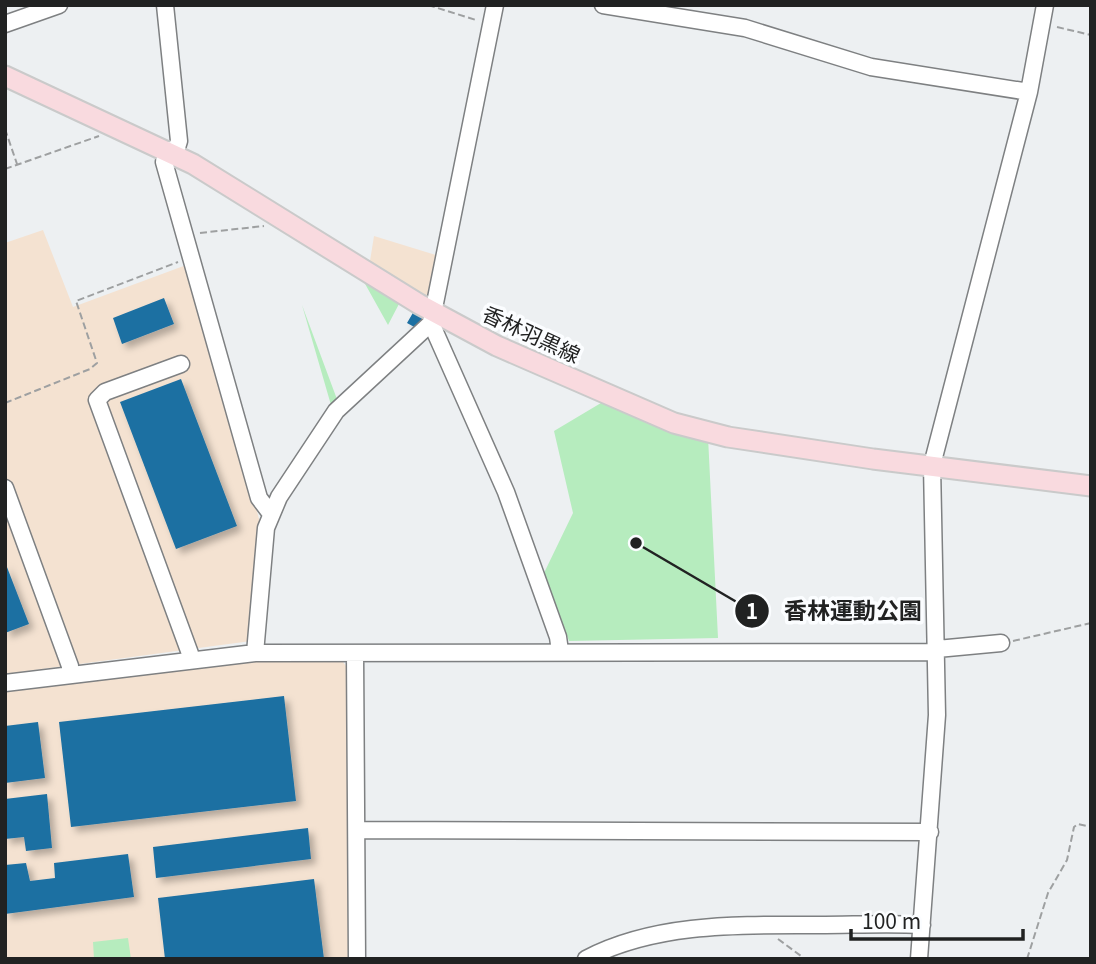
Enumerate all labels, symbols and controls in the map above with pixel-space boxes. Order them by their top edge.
street label: 香林羽黒線 [478,297,586,369]
callout: 香林運動公園 [735,589,936,633]
text: 香林運動公園 [784,592,922,626]
text: 1 [746,595,758,625]
scale bar [851,898,1023,942]
text: 100 m [862,905,921,935]

